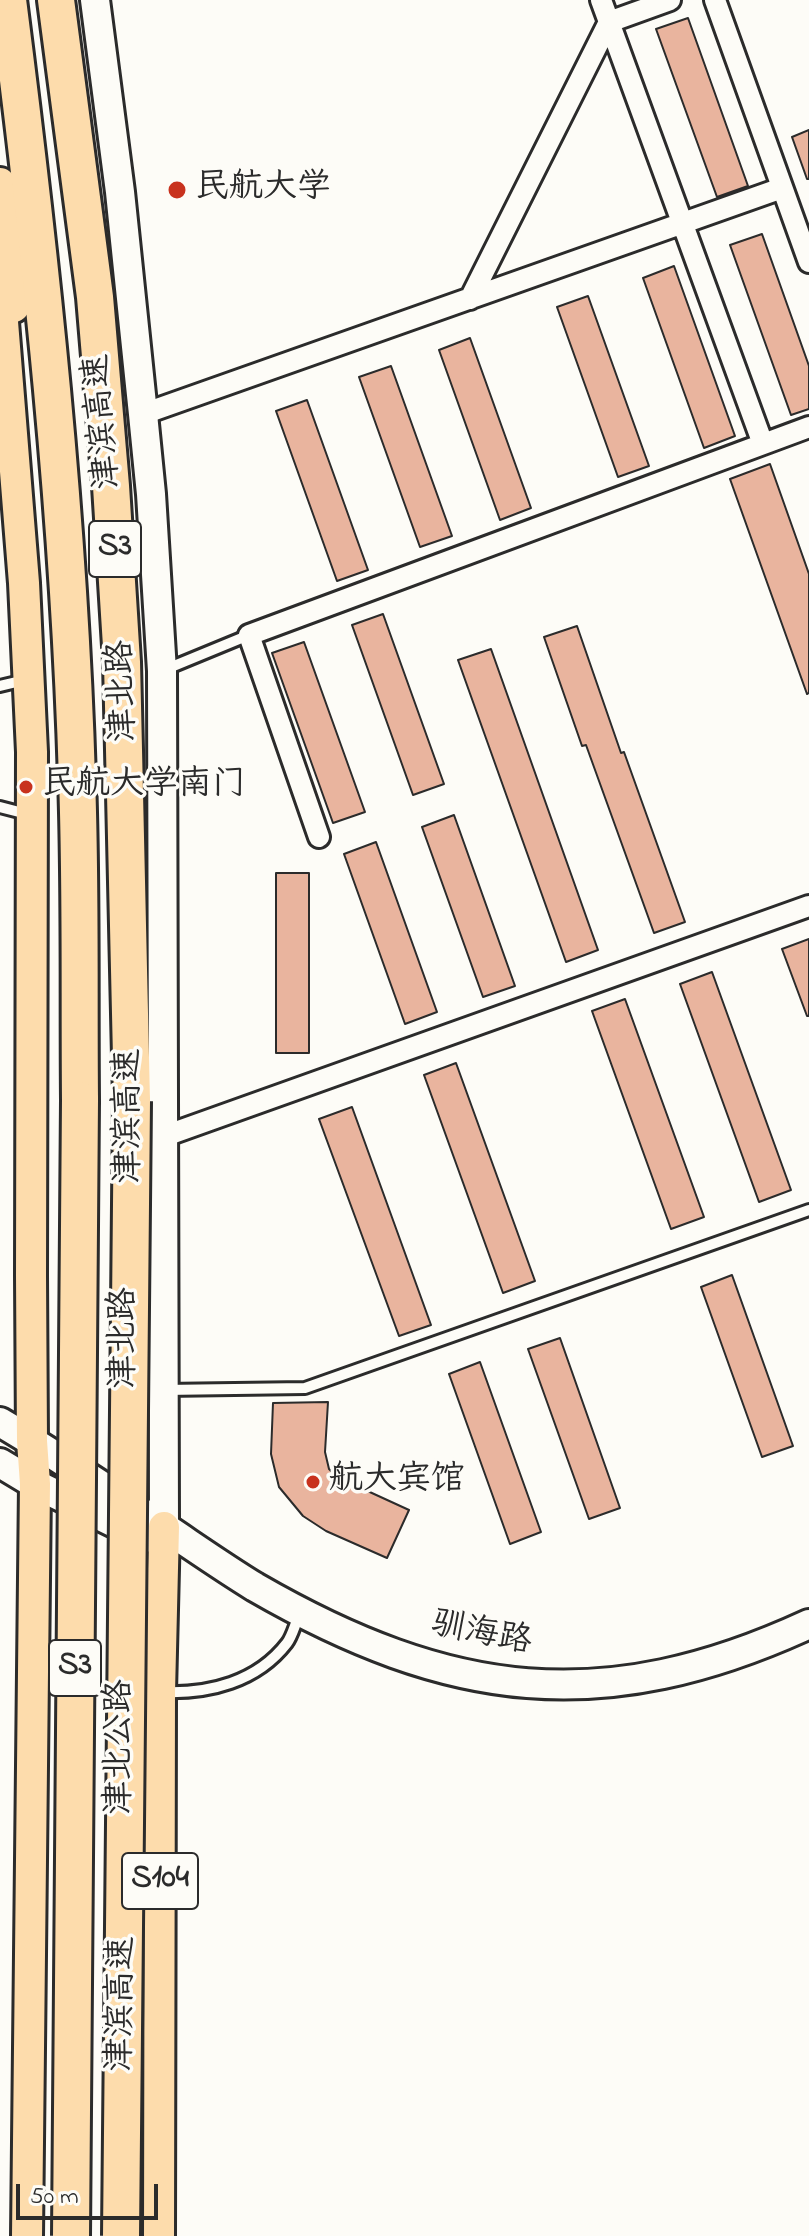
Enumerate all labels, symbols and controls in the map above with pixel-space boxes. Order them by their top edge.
place label: 民航大学 [195,170,331,210]
marker: 民航大学 [166,179,188,201]
street label: 津滨高速 [79,351,131,491]
road number: S3 [89,521,141,577]
street label: 津北路 [103,639,147,743]
place label: 民航大学南门 [42,767,246,807]
marker: 民航大学南门 [17,778,35,796]
street label: 津滨高速 [111,1048,151,1184]
street label: 津北路 [106,1287,146,1389]
place label: 航大宾馆 [329,1462,465,1502]
marker: 航大宾馆 [304,1473,322,1491]
street label: 驯海路 [427,1606,535,1666]
road number: S3 [49,1640,101,1696]
street label: 津北公路 [102,1679,142,1815]
road number: S104 [122,1853,198,1909]
street label: 津滨高速 [102,1936,146,2072]
scale bar [20,2168,162,2218]
text: 50 m [30,2180,79,2215]

